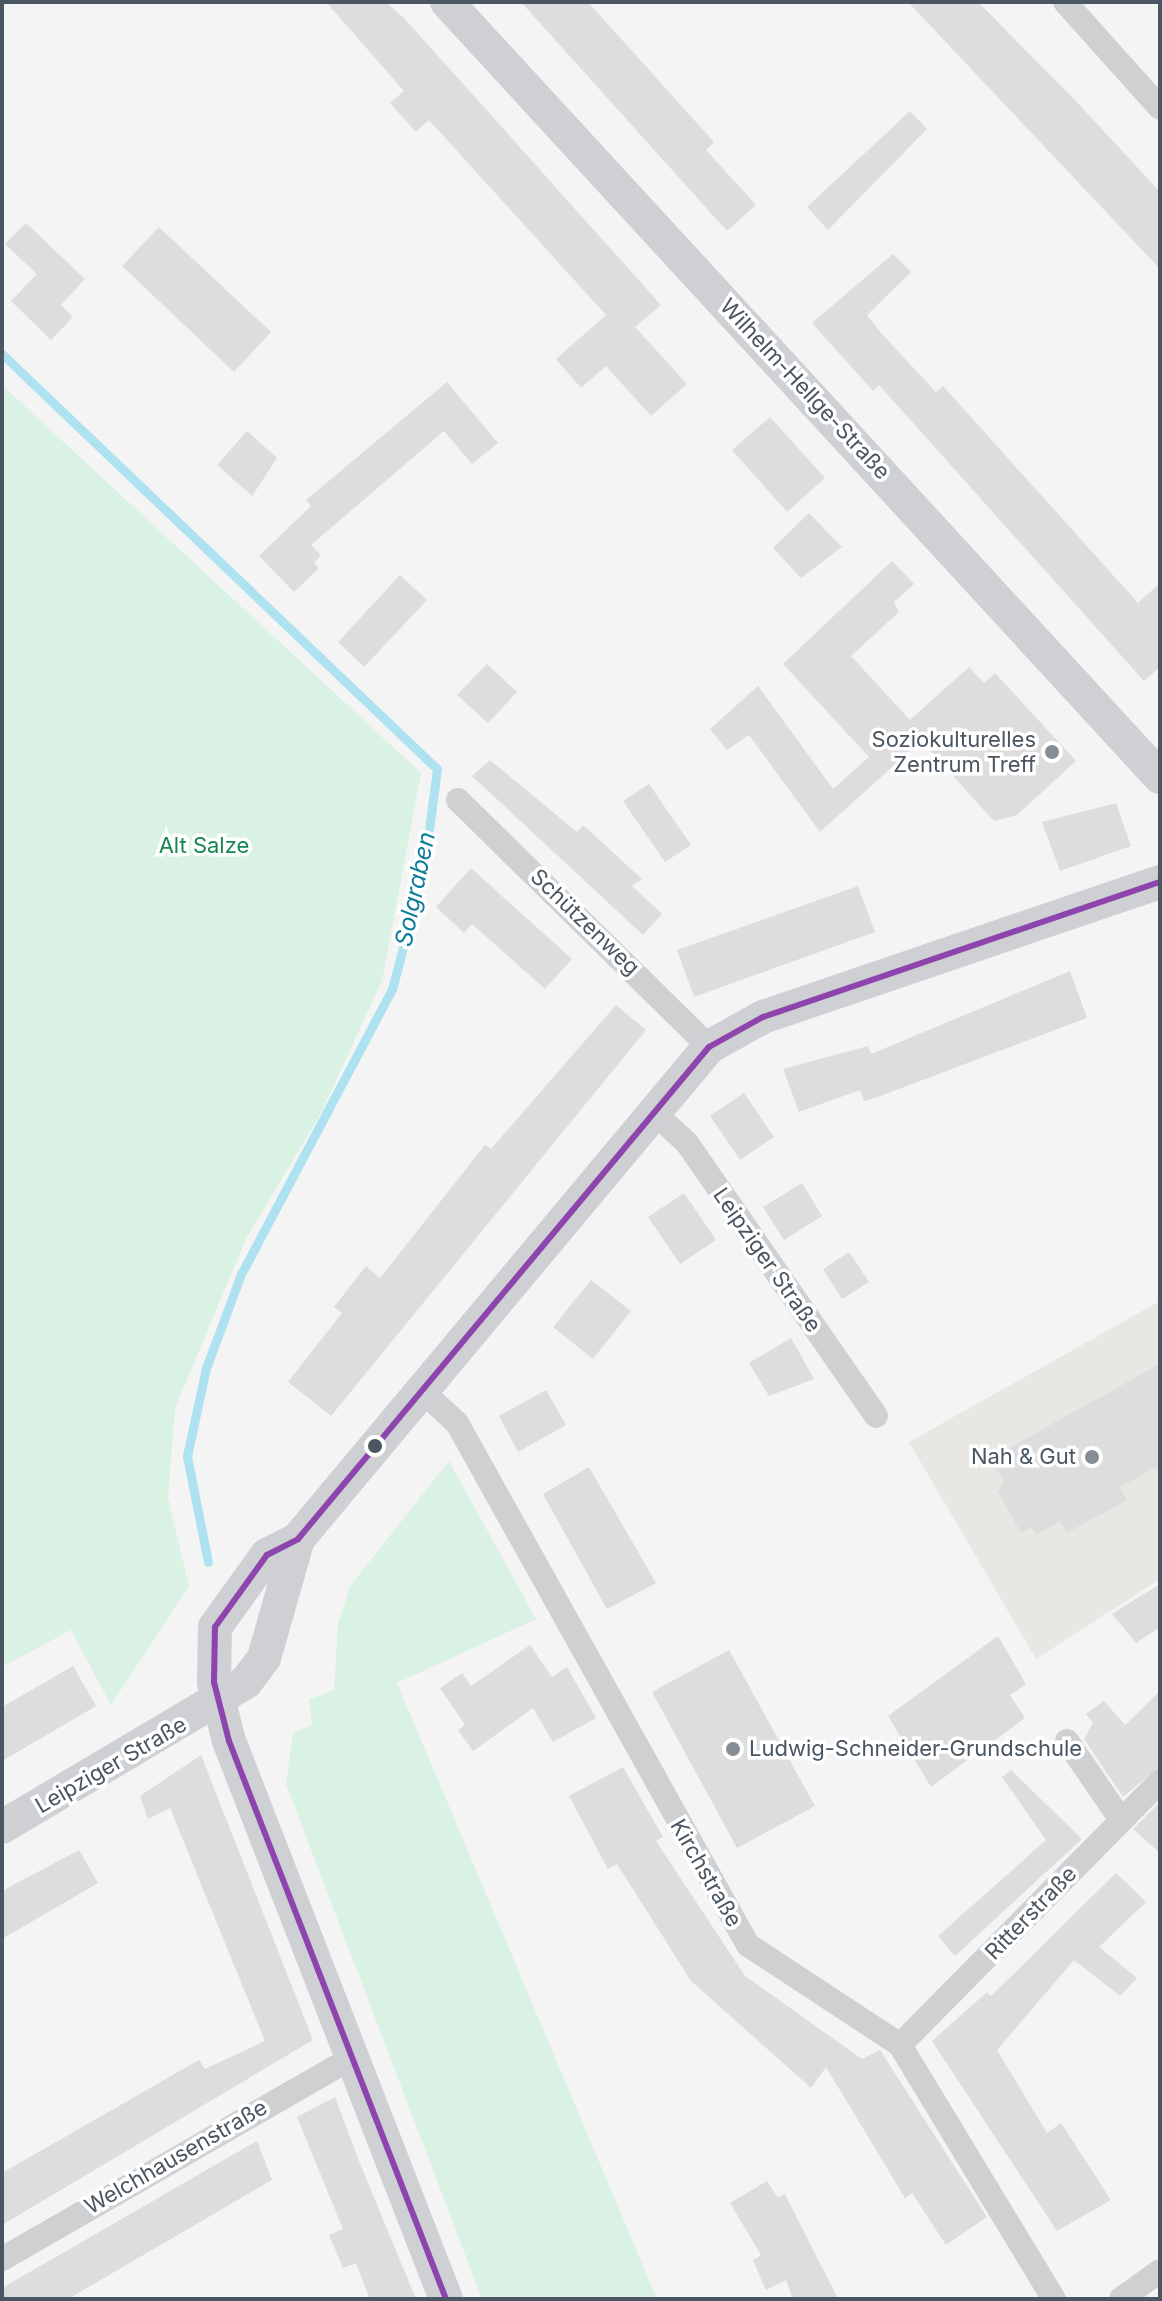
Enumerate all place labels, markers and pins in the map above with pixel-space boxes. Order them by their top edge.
place label: Soziokulturelles Zentrum Treff [872,726,1036,778]
marker: Soziokulturelles Zentrum Treff [1043,743,1061,761]
unlabelled marker [367,1438,383,1454]
place label: Nah & Gut [971,1444,1076,1470]
marker: Nah & Gut [1083,1448,1101,1466]
place label: Ludwig-Schneider-Grundschule [749,1736,1082,1762]
marker: Ludwig-Schneider-Grundschule [724,1740,742,1758]

